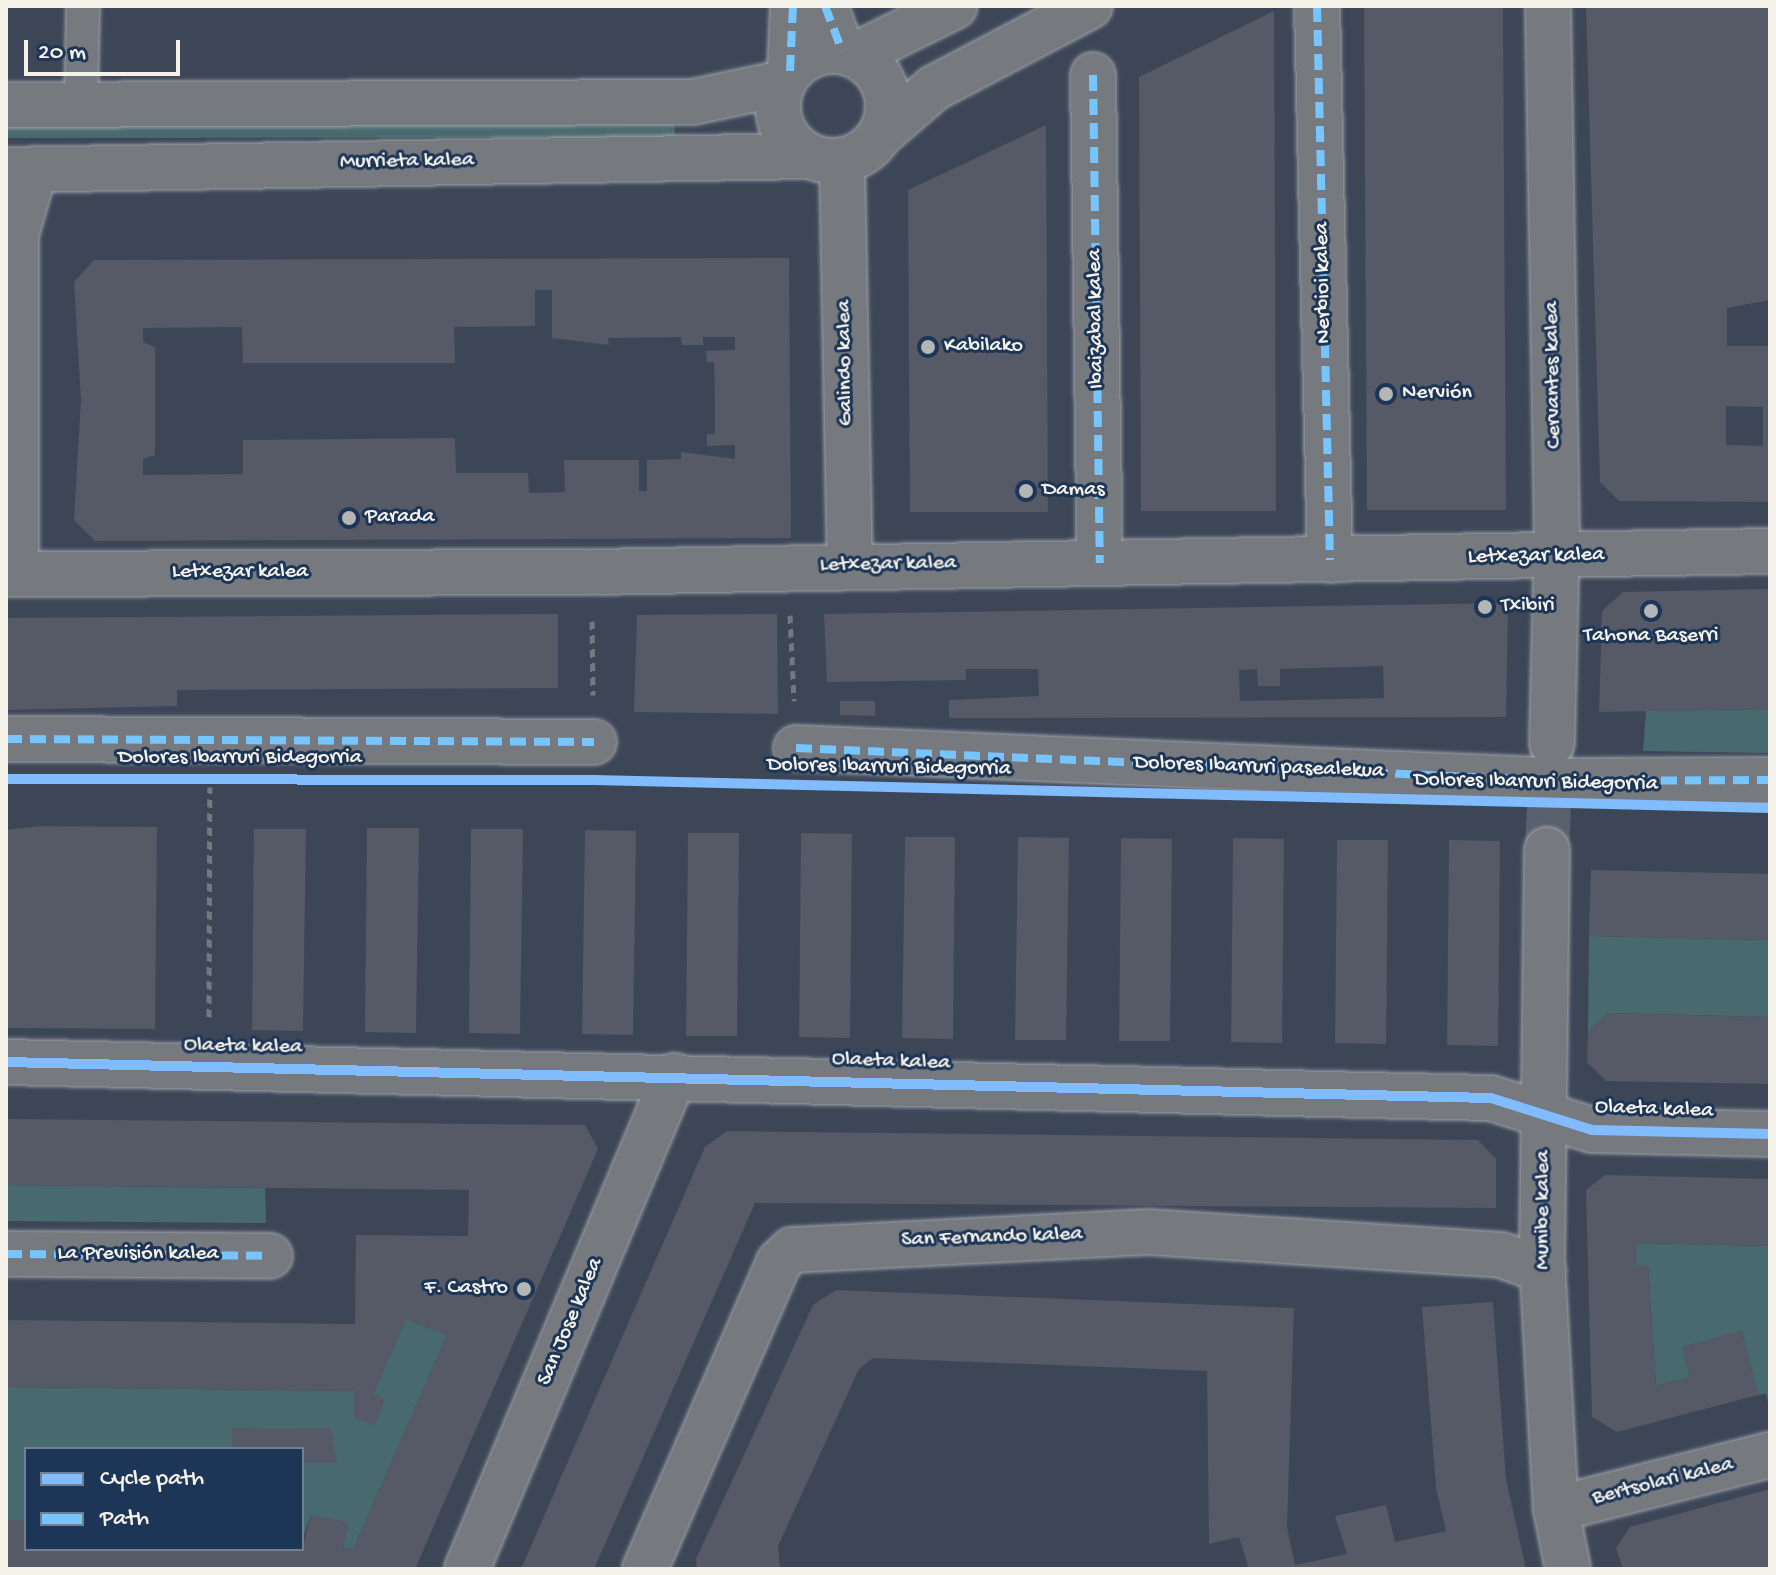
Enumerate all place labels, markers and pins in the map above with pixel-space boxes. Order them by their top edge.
place label: Kabilako [944,334,1023,360]
marker: Kabilako [919,338,937,356]
place label: Nervión [1402,381,1472,407]
marker: Nervión [1377,385,1395,403]
place label: Damas [1042,478,1104,504]
marker: Damas [1017,482,1035,500]
place label: Parada [365,505,434,531]
marker: Parada [340,509,358,527]
place label: Txibiri [1501,594,1555,620]
marker: Txibiri [1476,598,1494,616]
marker: Tahona Baserri [1642,602,1660,620]
place label: Tahona Baserri [1583,624,1719,650]
place label: F. Castro [424,1276,508,1302]
marker: F. Castro [515,1280,533,1298]

